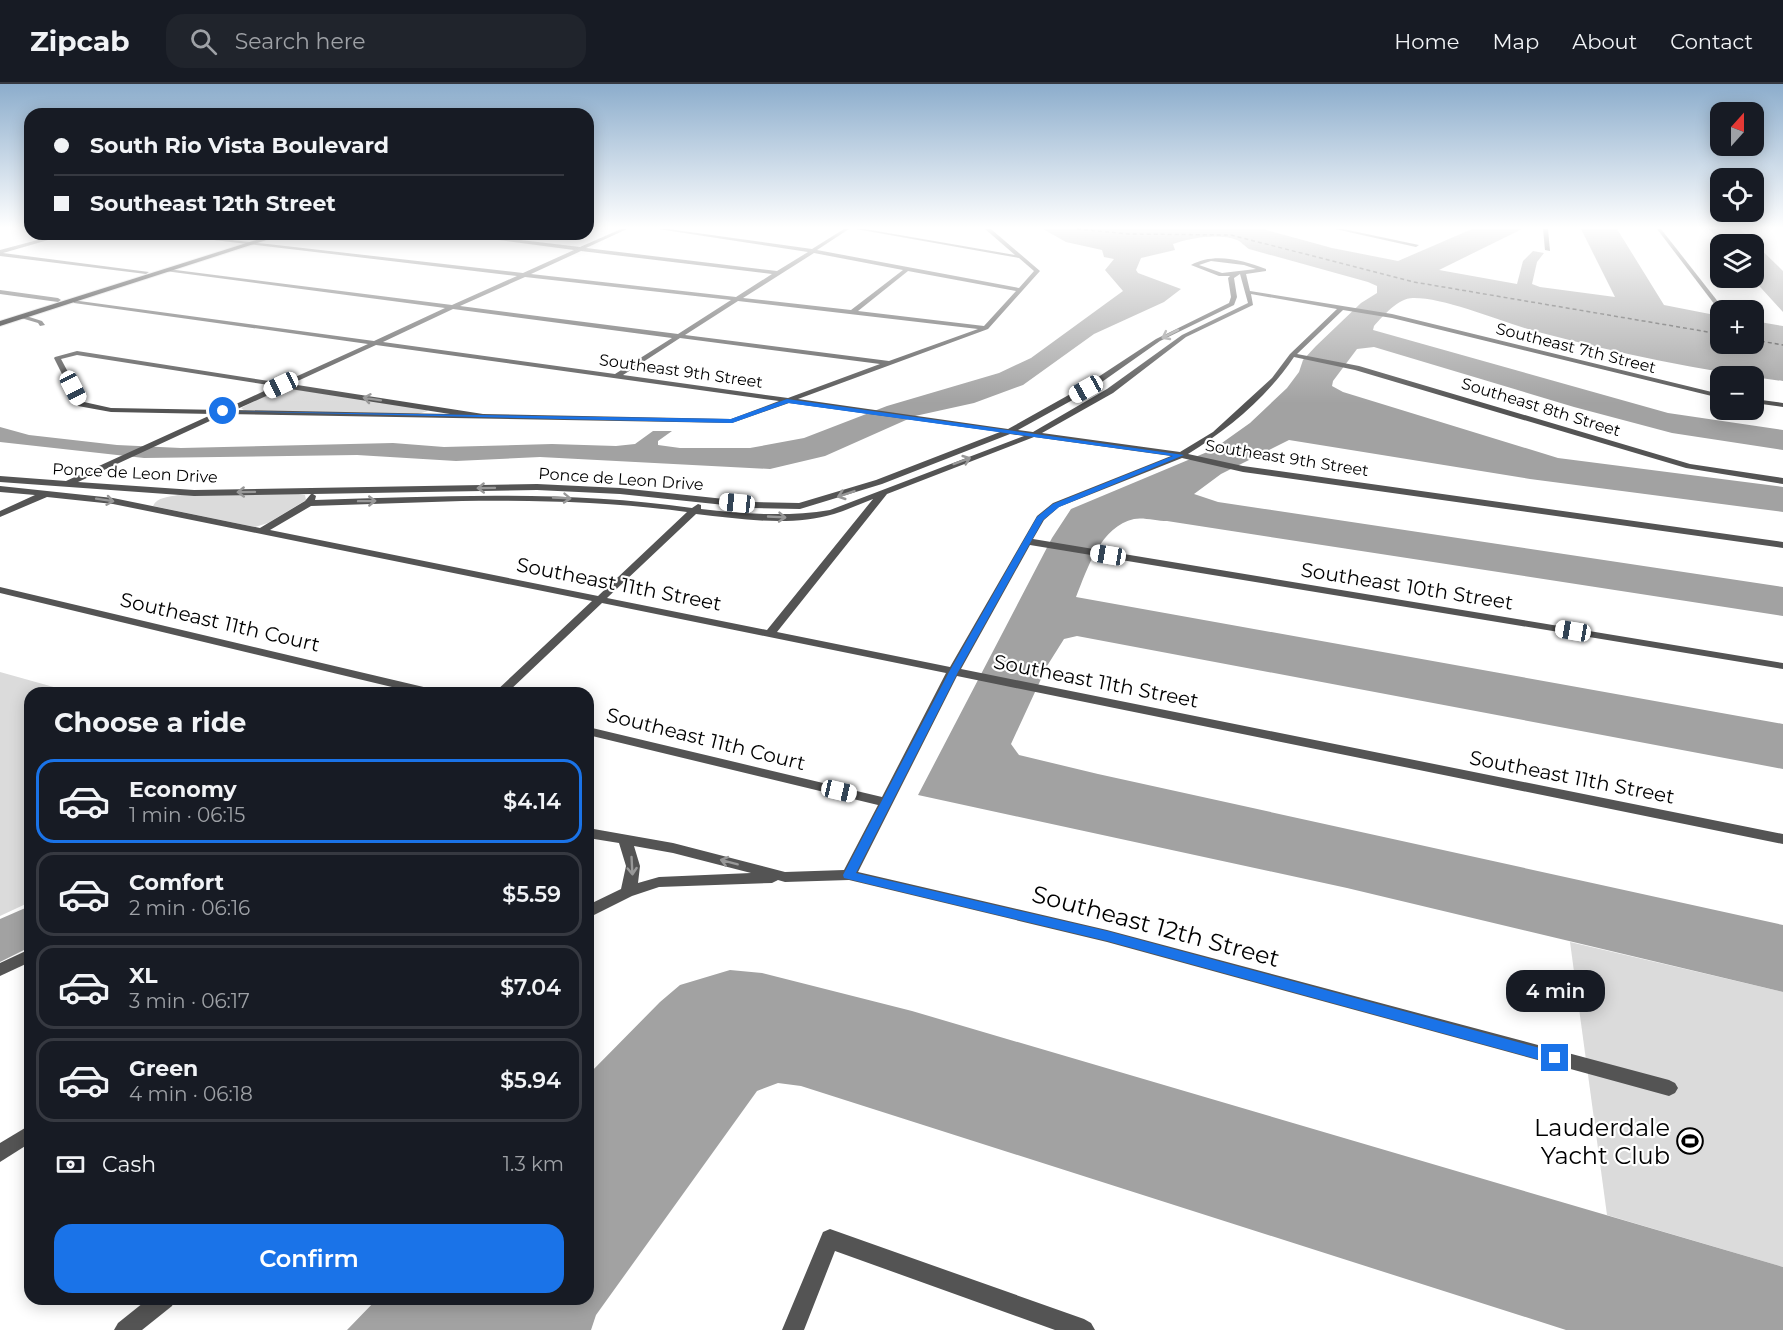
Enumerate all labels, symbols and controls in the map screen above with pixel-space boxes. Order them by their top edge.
search box [166,14,586,68]
text: Zipcab [30,24,130,58]
icon: search [187,25,220,58]
text: Search here [235,28,366,55]
text: Home [1394,29,1459,54]
text: Map [1492,29,1539,54]
text: About [1572,29,1637,54]
text: Contact [1670,29,1753,54]
north arrow [1710,102,1764,156]
map controls [1710,102,1764,420]
text: South Rio Vista Boulevard [90,132,389,159]
button: locate [1710,168,1764,222]
text: Southeast 12th Street [90,190,336,217]
button: layers [1710,234,1764,288]
button: + [1710,300,1764,354]
street label: Southeast 7th Street [1494,319,1659,377]
one-way arrow [1161,328,1179,340]
street label: Southeast 9th Street [598,350,765,392]
button: − [1710,366,1764,420]
car [57,368,89,408]
car [261,369,301,401]
car [1066,372,1106,406]
street label: Southeast 8th Street [1459,374,1623,440]
one-way arrow [362,394,382,405]
route start [209,397,236,424]
street label: Southeast 9th Street [1204,436,1371,480]
one-way arrow [952,455,971,466]
street label: Ponce de Leon Drive [52,459,218,487]
street label: Ponce de Leon Drive [538,464,704,494]
one-way arrow [476,482,496,494]
one-way arrow [236,487,256,498]
one-way arrow [837,489,856,500]
car [718,492,756,514]
one-way arrow [552,493,572,504]
one-way arrow [95,494,115,505]
one-way arrow [357,495,377,507]
one-way arrow [767,512,787,523]
car [1089,543,1127,567]
street label: Southeast 11th Street [514,552,724,616]
street label: Southeast 10th Street [1299,557,1515,615]
street label: Southeast 11th Court [118,587,322,657]
car [1554,619,1592,643]
street label: Southeast 11th Street [991,649,1201,713]
street label: Southeast 11th Court [604,703,808,775]
text: Choose a ride [54,706,246,739]
street label: Southeast 11th Street [1467,745,1677,809]
icon: car [57,774,111,828]
text: Economy [129,776,237,803]
car [819,778,859,804]
text: $4.14 [503,788,561,815]
text: 1 min · 06:15 [129,803,245,827]
one-way arrow [627,856,638,876]
one-way arrow [719,856,738,868]
icon: car [57,867,111,921]
text: Comfort [129,869,224,896]
street label: Southeast 12th Street [1029,879,1283,973]
text: $5.59 [502,881,561,908]
text: 2 min · 06:16 [129,896,250,920]
icon: car [57,960,111,1014]
text: XL [129,962,158,989]
callout: 4 min [1506,971,1604,1013]
text: $7.04 [500,974,561,1001]
text: 4 min [1526,979,1585,1003]
text: 3 min · 06:17 [129,989,250,1013]
route end [1541,1044,1568,1071]
icon: car [57,1053,111,1107]
text: Green [129,1055,198,1082]
text: $5.94 [500,1067,561,1094]
text: 4 min · 06:18 [129,1082,253,1106]
place label: Lauderdale Yacht Club [1534,1113,1670,1170]
sports icon: Lauderdale Yacht Club [1675,1126,1705,1156]
icon: cash [54,1148,87,1181]
text: Cash [102,1151,156,1178]
text: 1.3 km [503,1152,564,1176]
button: Confirm [54,1224,564,1293]

